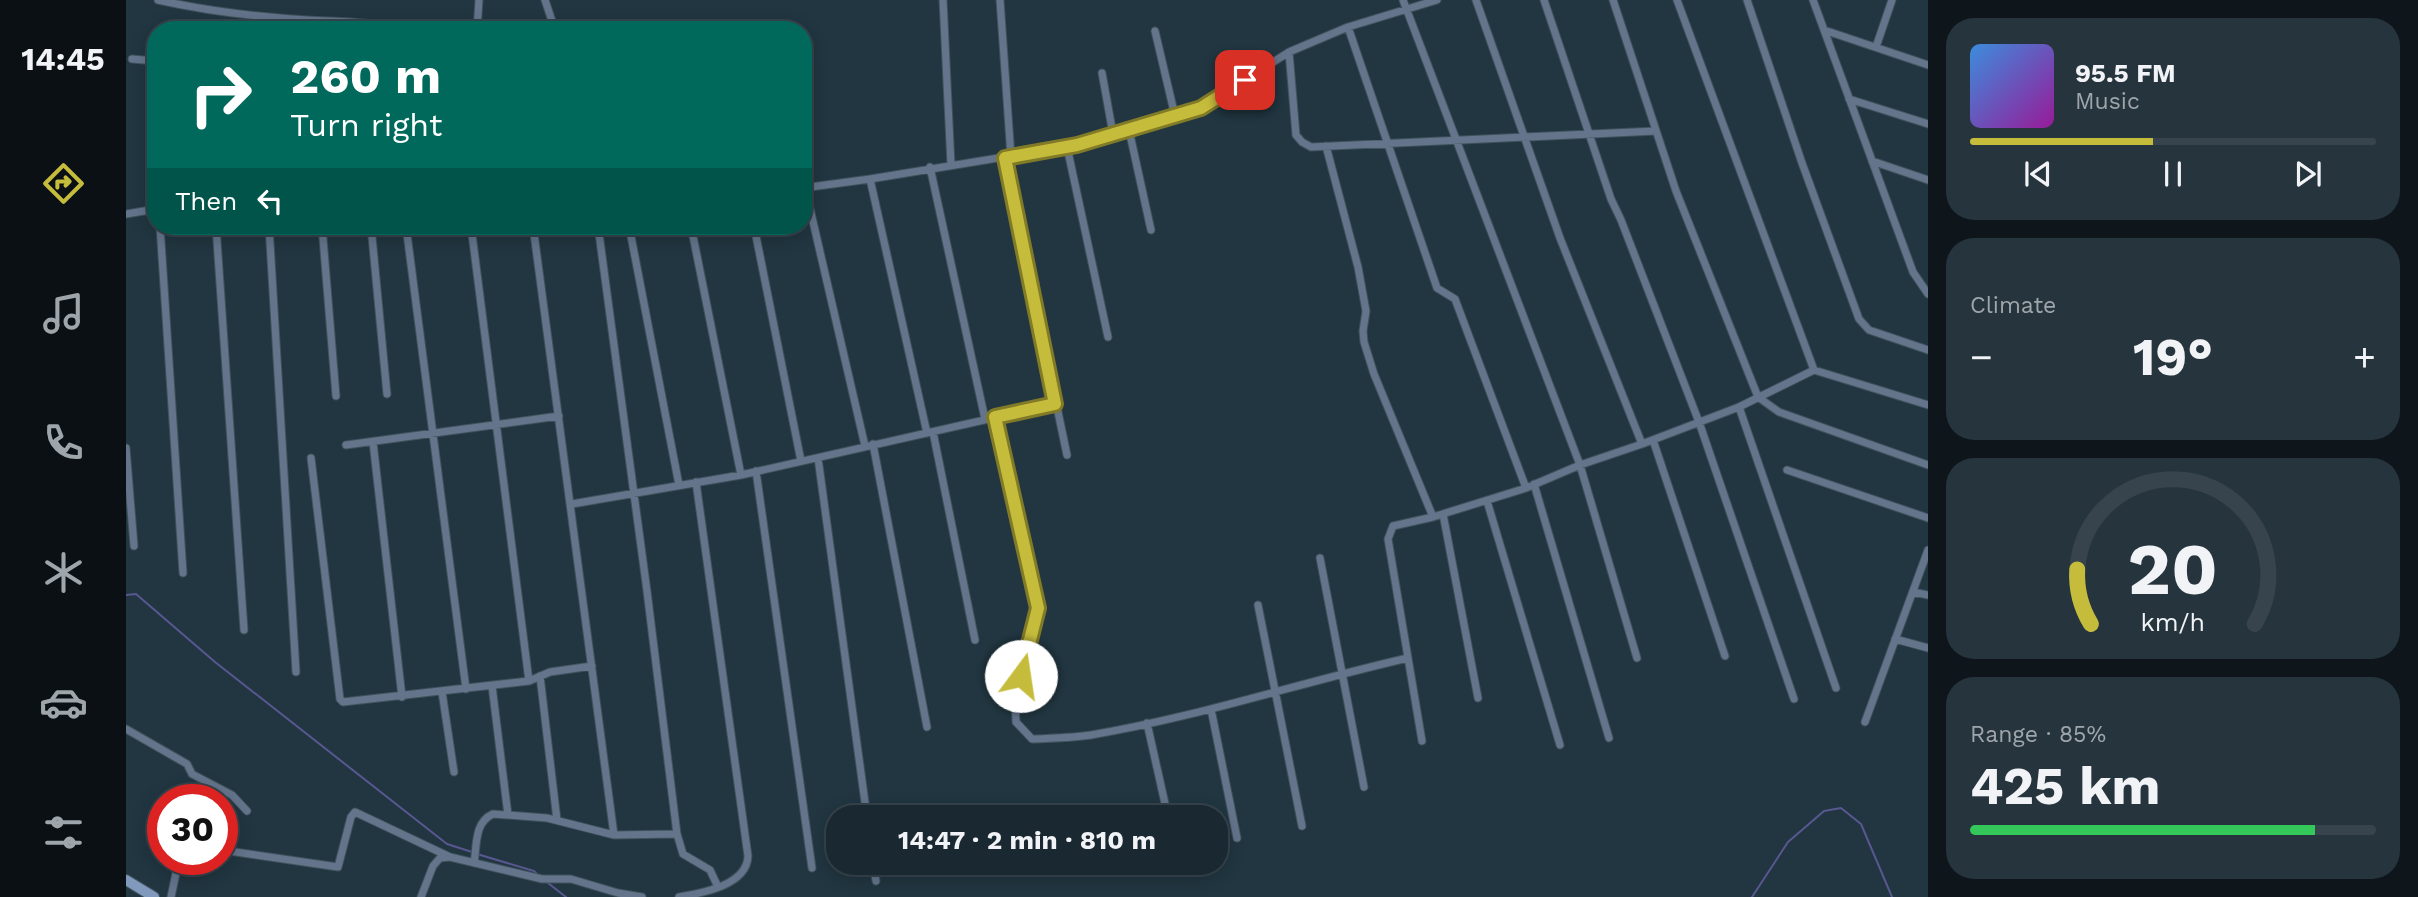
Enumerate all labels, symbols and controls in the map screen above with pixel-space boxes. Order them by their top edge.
text: 14:45 [21,40,105,78]
text: 260 m [290,47,441,105]
icon: right [175,49,266,140]
pin [1215,50,1275,110]
text: 95.5 FM [2075,58,2176,88]
icon: arrive [1226,61,1264,99]
text: Music [2075,88,2140,115]
text: Turn right [290,106,442,144]
icon: previous [2019,155,2057,193]
icon: pause [2154,155,2192,193]
icon: next [2289,155,2327,193]
icon: directions [39,159,88,208]
icon: left [251,182,289,220]
text: Then [175,186,237,216]
icon: music [39,289,88,338]
text: Climate [1970,292,2056,319]
text: 19° [2133,327,2213,388]
text: − [1970,335,1993,379]
text: + [2353,335,2376,379]
icon: phone [39,418,88,467]
text: 20 [2128,527,2218,613]
icon: climate [39,548,88,597]
text: km/h [2141,608,2205,637]
position arrow [984,639,1058,713]
icon: car [39,678,88,727]
text: Range · 85% [1970,721,2106,748]
text: 425 km [1970,756,2160,817]
speed limit sign: 30 [147,784,238,875]
icon: filters [39,808,88,857]
text: 14:47 · 2 min · 810 m [898,825,1156,855]

